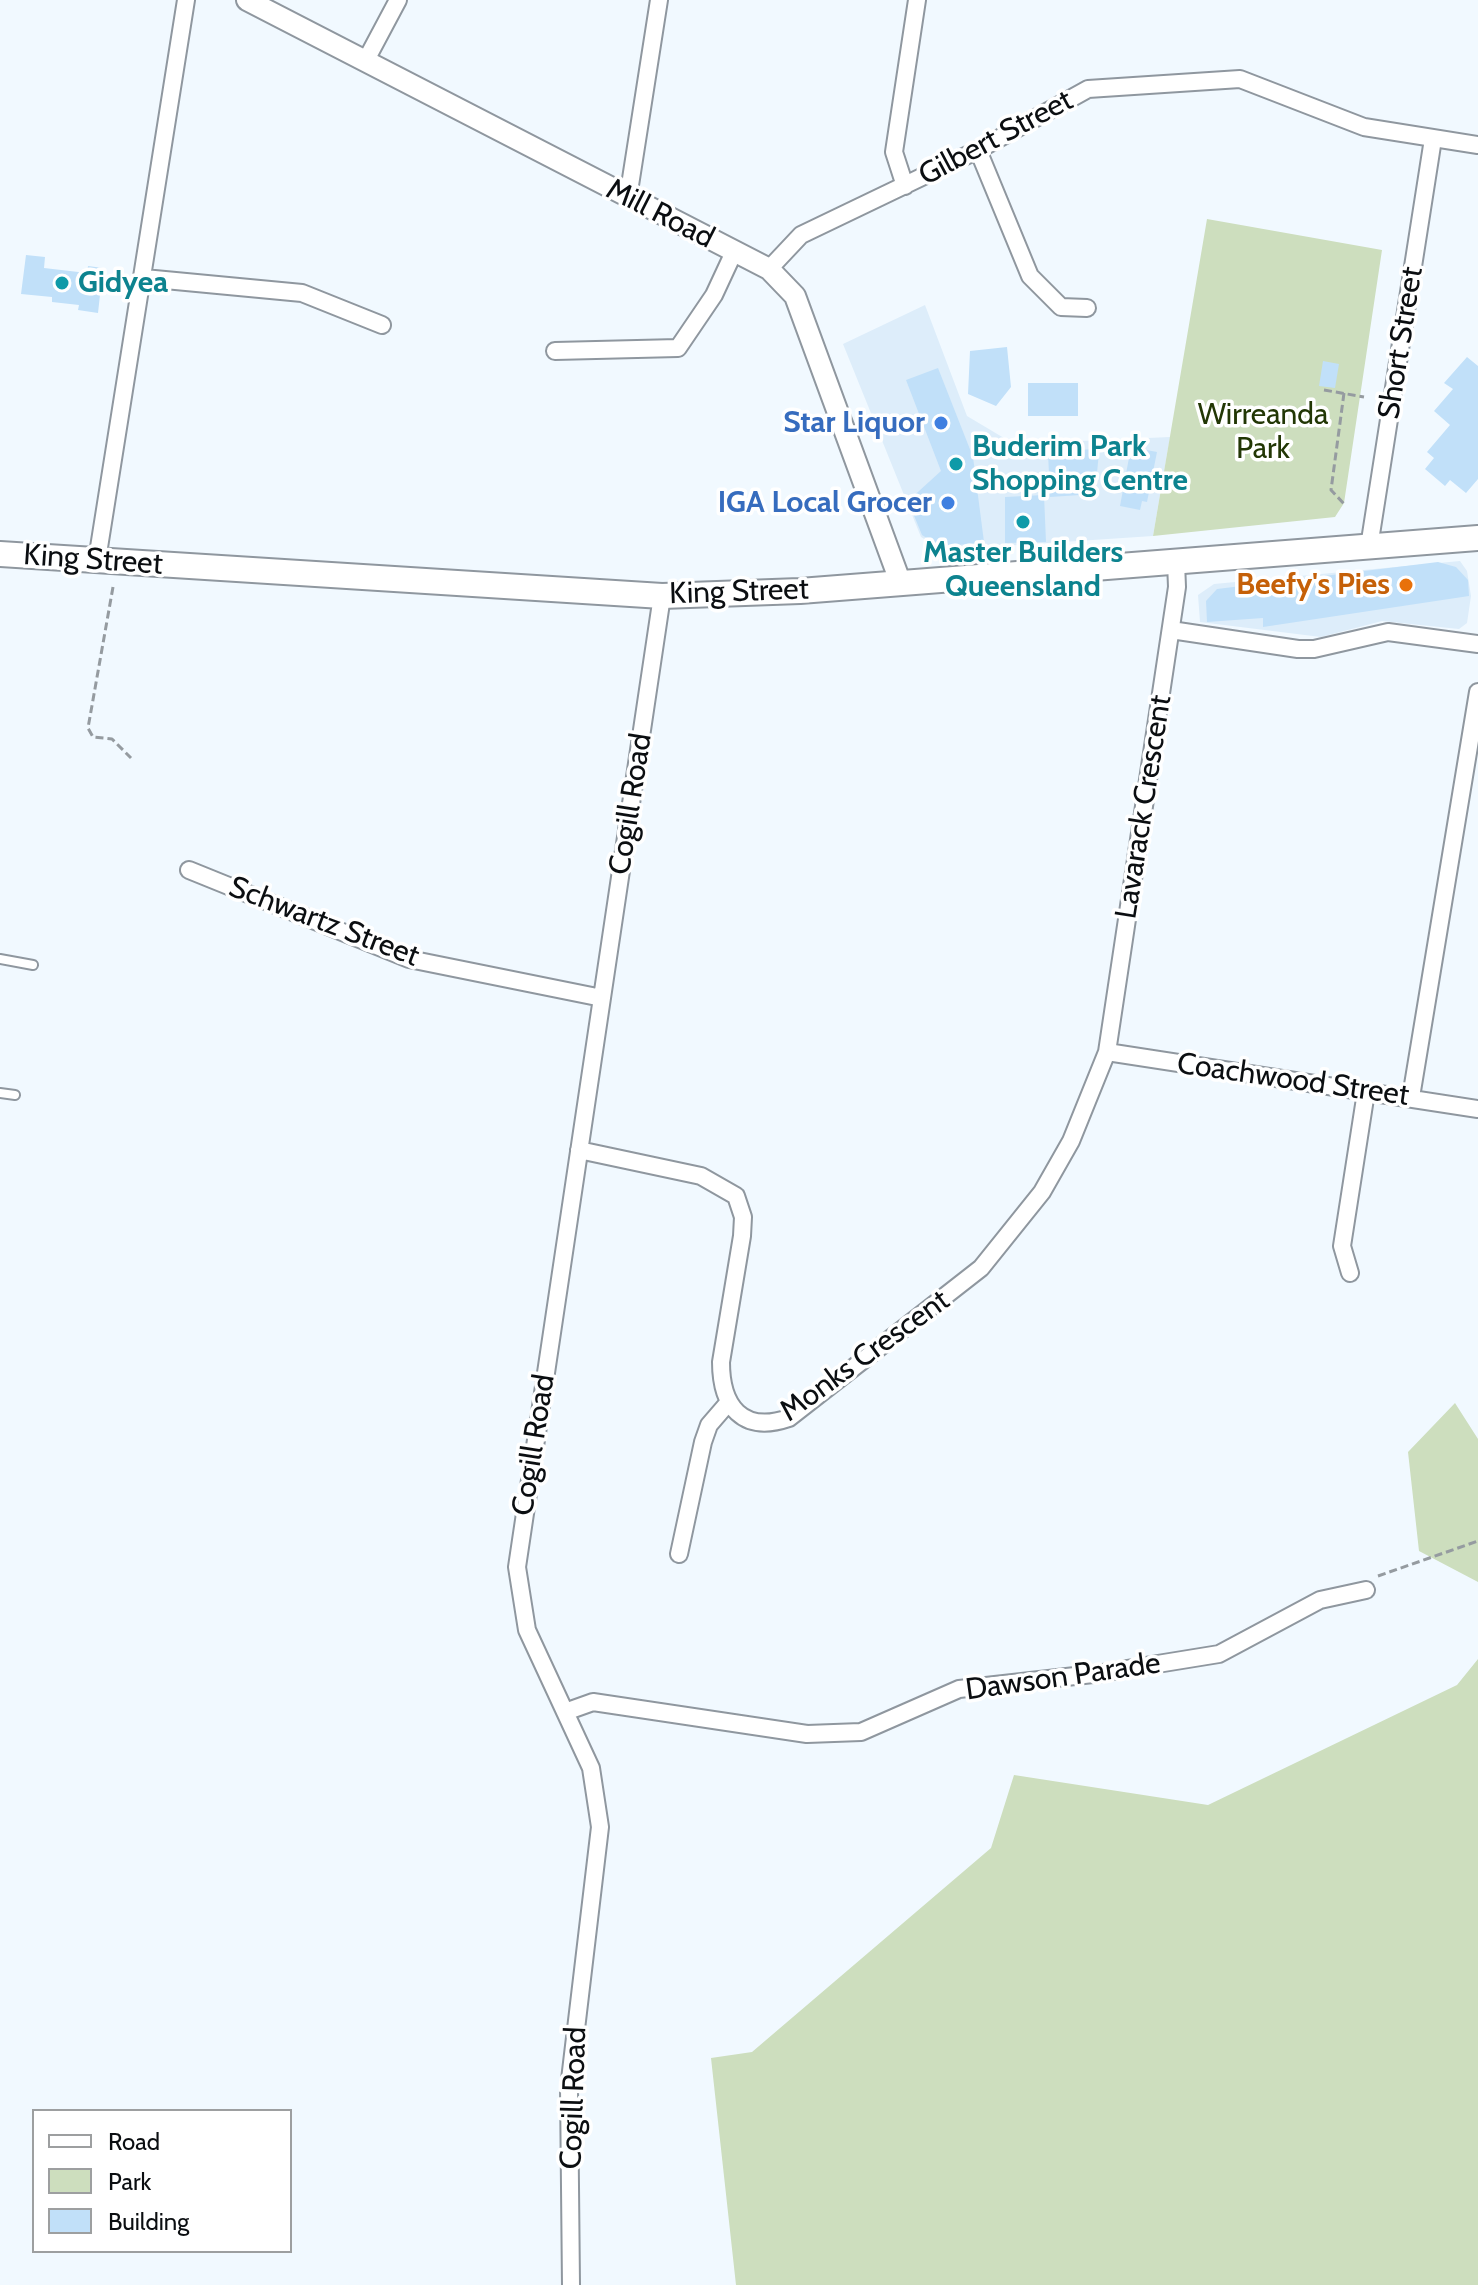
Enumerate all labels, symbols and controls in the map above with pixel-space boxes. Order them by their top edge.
street label: Gilbert Street [913,82,1079,194]
street label: Mill Road [600,172,720,256]
street label: Short Street [1371,264,1431,422]
place label: Gidyea [78,265,168,301]
marker: Gidyea [53,274,71,292]
park label: Wirreanda Park [1198,397,1328,468]
place label: Star Liquor [783,405,925,441]
marker: Star Liquor [932,414,950,432]
place label: Buderim Park Shopping Centre [972,429,1188,500]
marker: Buderim Park Shopping Centre [947,455,965,473]
place label: IGA Local Grocer [718,485,932,521]
marker: IGA Local Grocer [939,494,957,512]
marker: Master Builders Queensland [1014,513,1032,531]
place label: Master Builders Queensland [923,535,1123,606]
street label: King Street [22,537,164,583]
place label: Beefy's Pies [1236,567,1390,603]
street label: King Street [669,572,809,612]
marker: Beefy's Pies [1397,576,1415,594]
street label: Lavarack Crescent [1109,693,1179,921]
street label: Cogill Road [602,731,660,877]
street label: Schwartz Street [224,869,424,975]
street label: Coachwood Street [1175,1046,1411,1114]
street label: Monks Crescent [773,1283,957,1429]
street label: Cogill Road [505,1372,563,1518]
street label: Dawson Parade [963,1645,1163,1709]
street label: Cogill Road [554,2026,594,2170]
legend [32,2109,292,2253]
text: Road [108,2127,160,2156]
text: Park [108,2167,151,2196]
text: Building [108,2207,189,2236]

